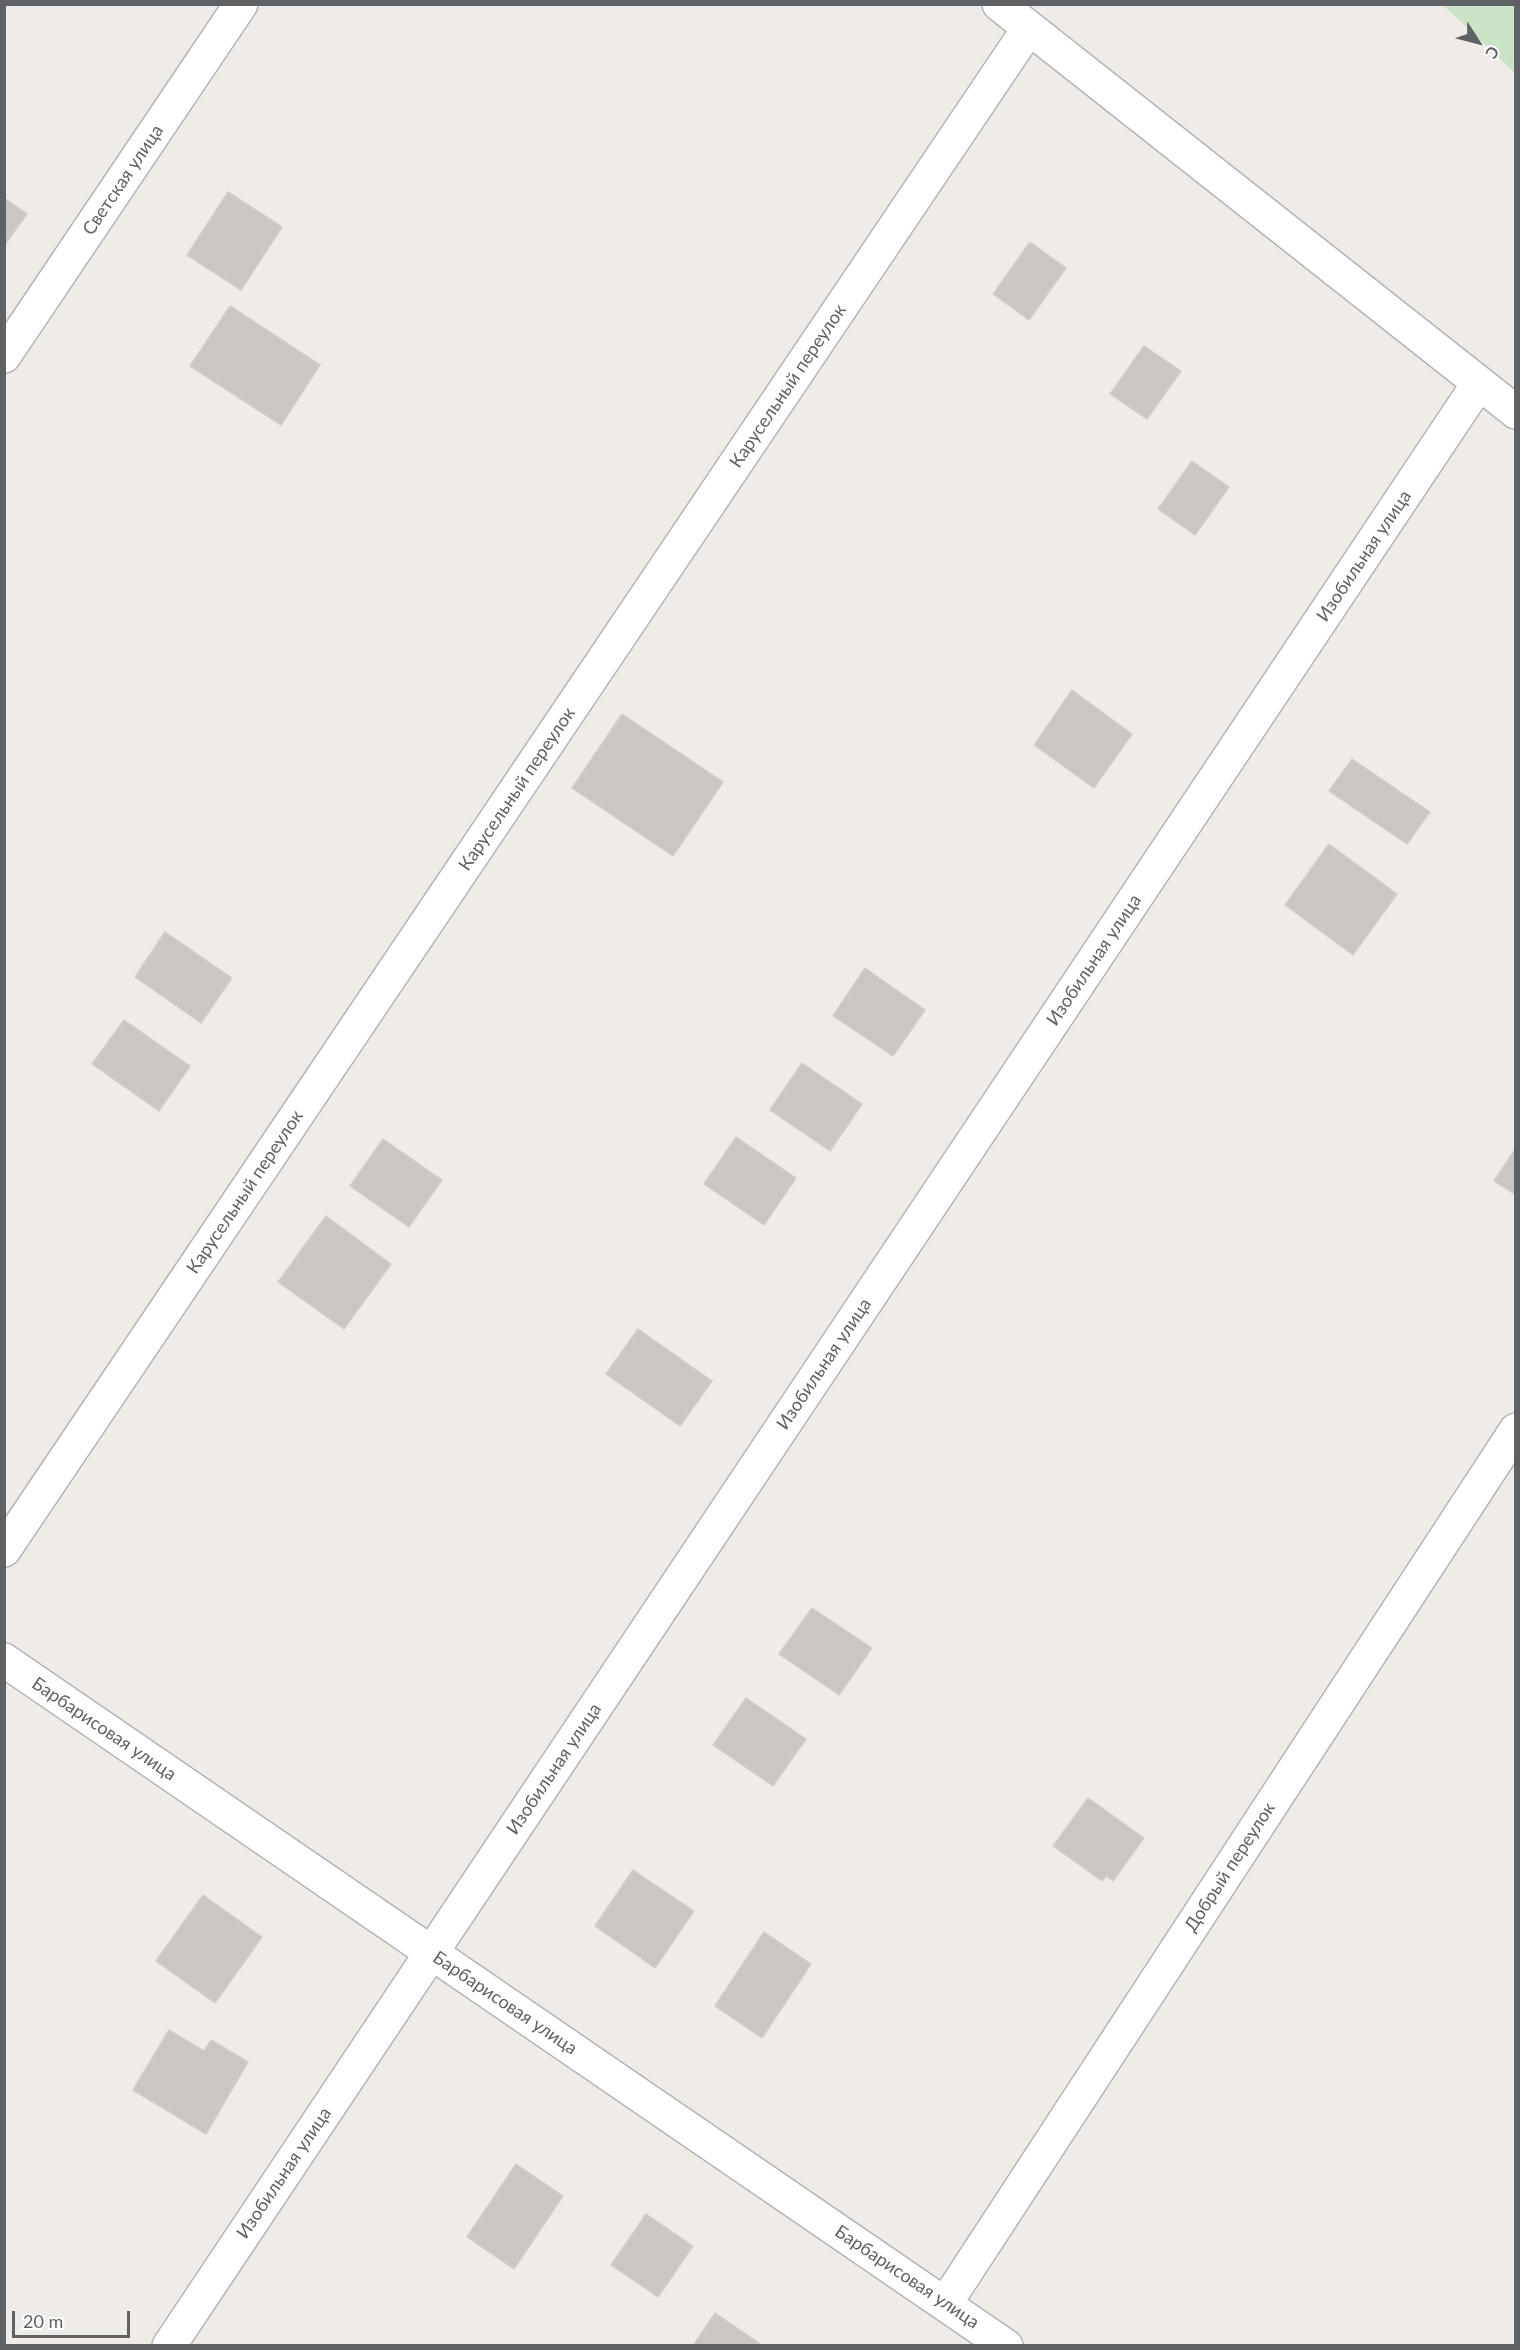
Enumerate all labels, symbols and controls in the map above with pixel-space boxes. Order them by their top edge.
north arrow [1448,12,1508,72]
text: С [1482,43,1504,63]
street label: Светская улица [78,121,168,239]
street label: Карусельный переулок [725,300,851,472]
street label: Изобильная улица [1312,486,1416,626]
street label: Карусельный переулок [454,703,580,875]
street label: Изобильная улица [1042,890,1146,1030]
street label: Карусельный переулок [182,1106,308,1278]
street label: Изобильная улица [772,1294,876,1434]
street label: Барбарисовая улица [28,1673,180,1785]
street label: Изобильная улица [502,1699,606,1839]
street label: Добрый переулок [1180,1798,1280,1936]
street label: Барбарисовая улица [429,1947,581,2059]
street label: Изобильная улица [232,2103,336,2243]
street label: Барбарисовая улица [831,2221,983,2333]
scale bar [15,2299,134,2337]
text: 20 m [23,2310,63,2332]

